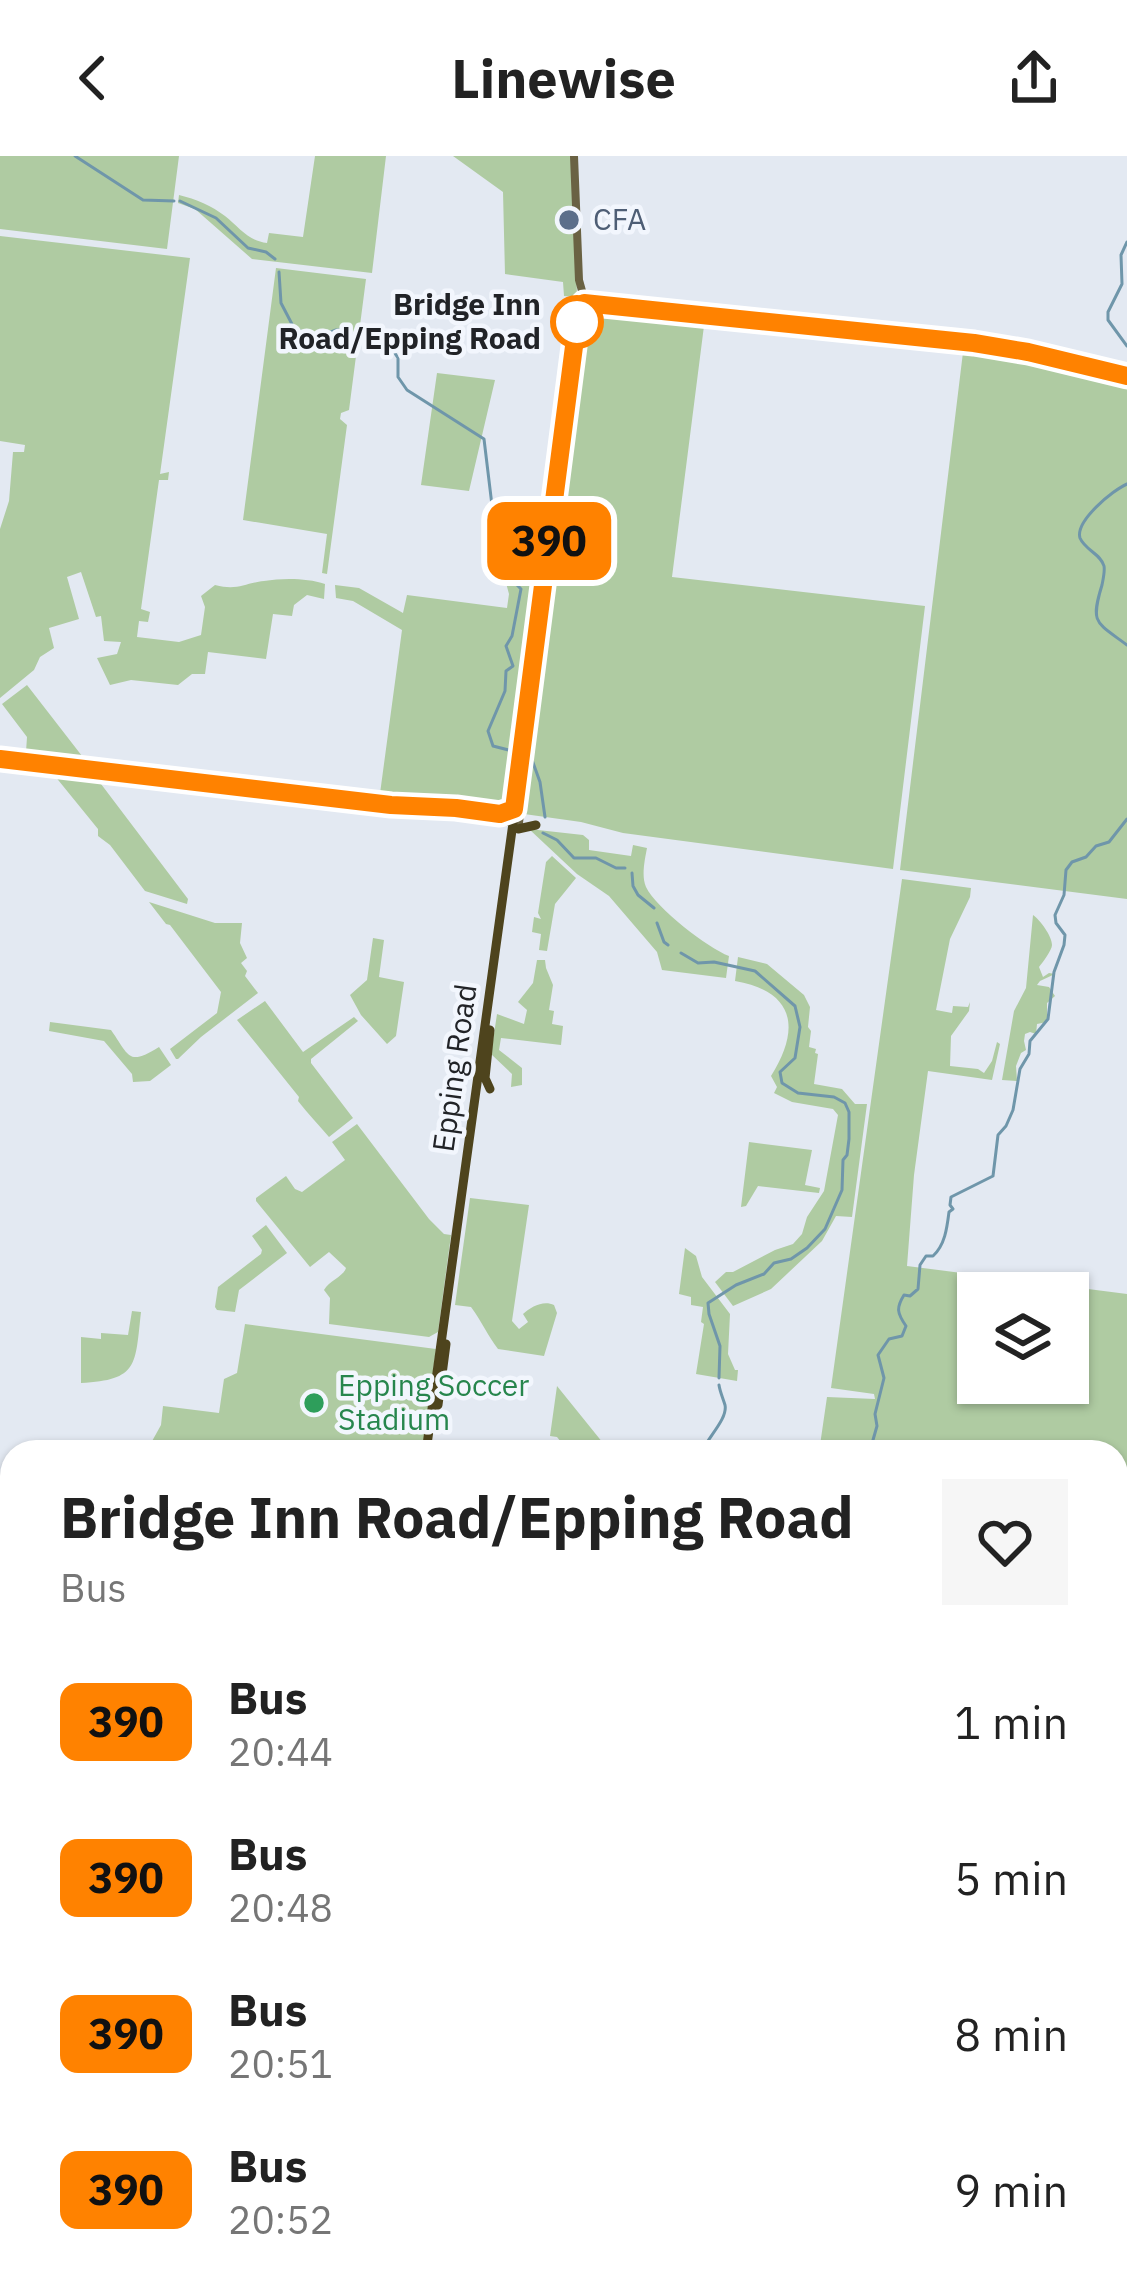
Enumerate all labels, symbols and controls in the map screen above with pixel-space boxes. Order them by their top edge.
text: Linewise [451,43,676,113]
icon: back [60,45,126,111]
icon: share [1001,45,1067,111]
place label: CFA [593,199,646,238]
marker: CFA [556,207,582,233]
place label: Bridge Inn Road/Epping Road [278,284,541,357]
marker: Bridge Inn Road/Epping Road [552,297,602,347]
line badge: 390 [480,502,618,580]
text: 390 [511,513,587,568]
street label: Epping Road [422,982,485,1154]
map controls [957,1272,1089,1404]
button: layers [957,1272,1089,1404]
place label: Epping Soccer Stadium [338,1365,529,1438]
marker: Epping Soccer Stadium [301,1390,327,1416]
button: heart [942,1479,1068,1605]
text: Bridge Inn Road/Epping Road [60,1480,854,1554]
text: Bus [60,1562,127,1613]
text: Bus [228,1668,308,1726]
text: 1 min [954,1693,1068,1751]
text: 390 [88,1694,164,1749]
text: 20:44 [228,1726,333,1777]
text: Bus [228,1824,308,1882]
text: 5 min [954,1849,1068,1907]
text: 390 [88,1850,164,1905]
text: 20:48 [228,1882,333,1933]
text: Bus [228,1980,308,2038]
text: 8 min [954,2005,1068,2063]
text: 390 [88,2006,164,2061]
text: 20:51 [228,2038,333,2089]
text: Bus [228,2136,308,2194]
text: 9 min [954,2161,1068,2219]
text: 390 [88,2162,164,2217]
text: 20:52 [228,2194,333,2245]

